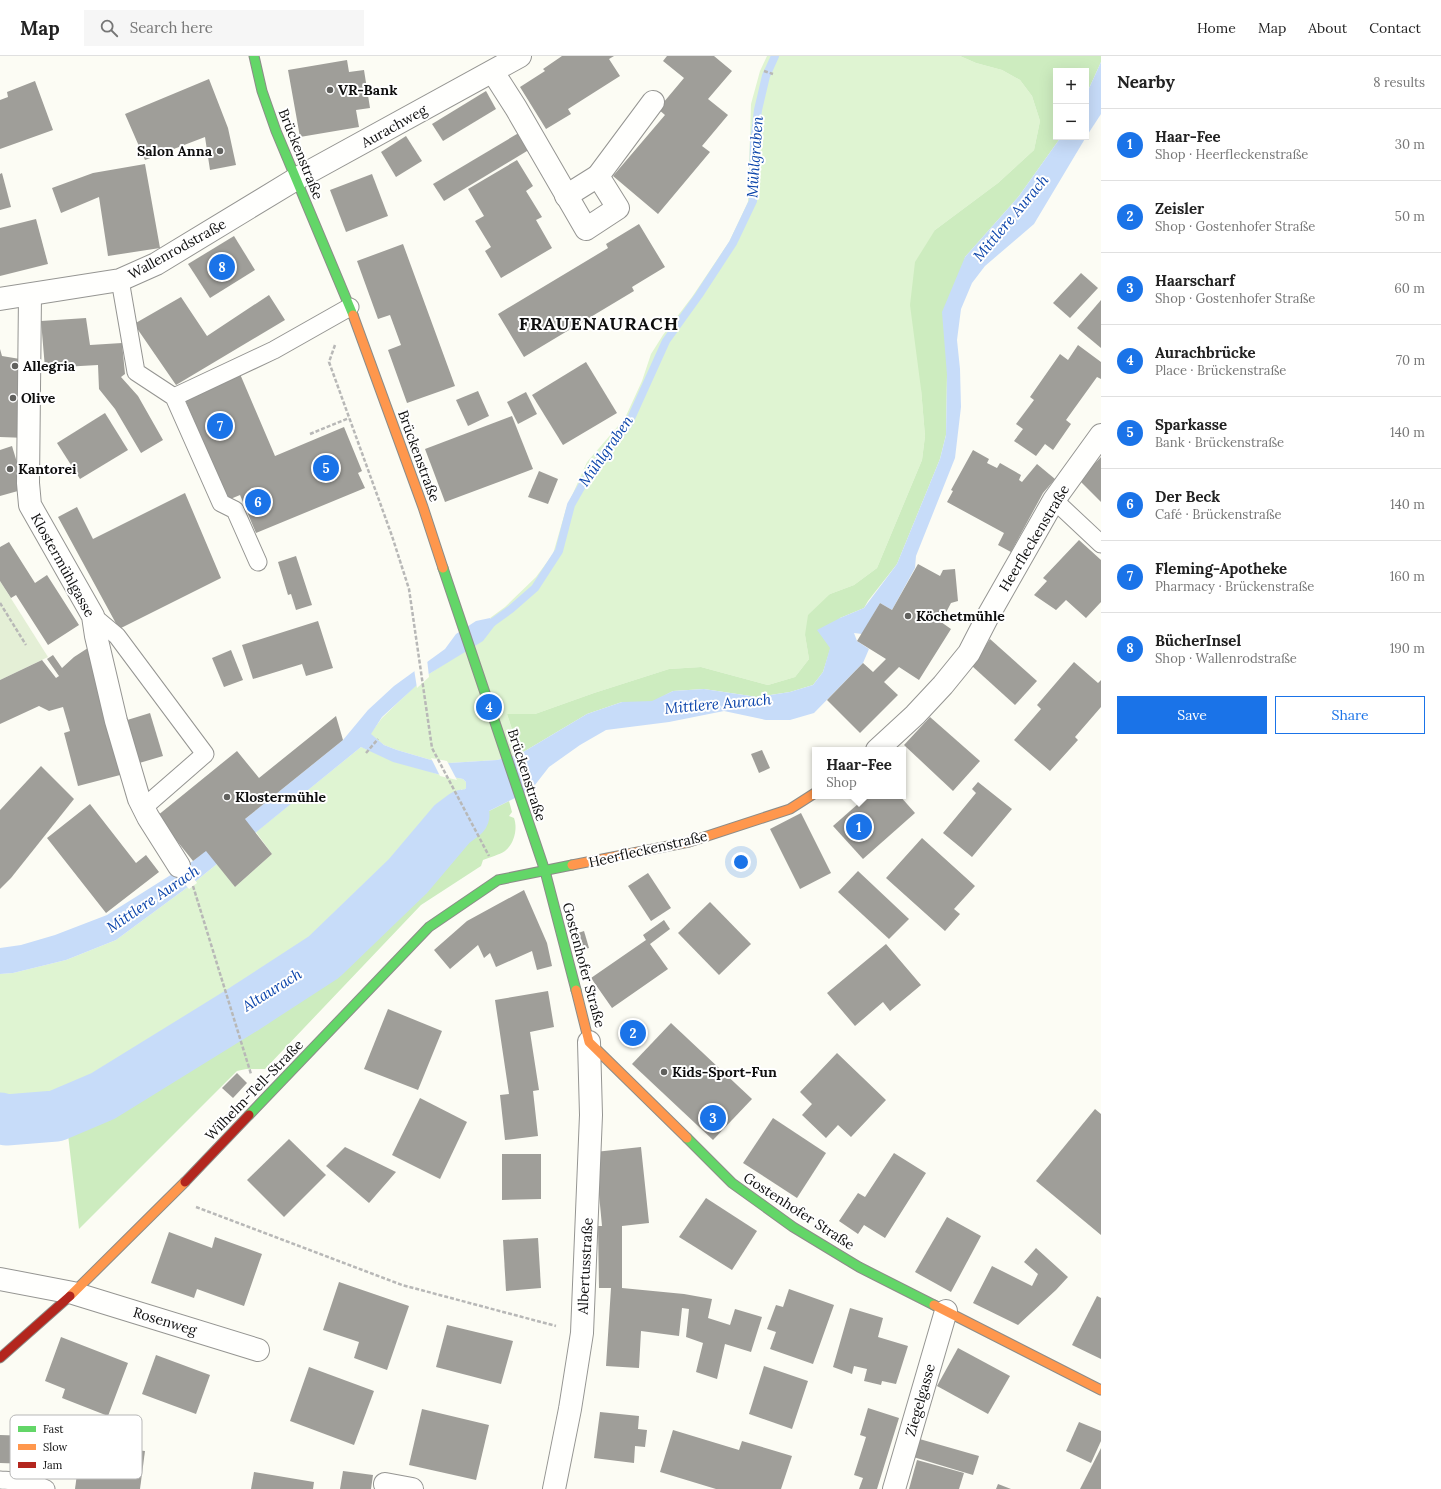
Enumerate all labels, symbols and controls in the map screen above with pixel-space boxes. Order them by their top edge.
search box [84,10,364,46]
text: Map [20,16,60,40]
icon: search [98,17,120,39]
text: Search here [130,18,213,37]
text: Home [1197,19,1236,37]
text: Map [1258,19,1286,37]
text: About [1308,19,1347,37]
text: Contact [1369,19,1421,37]
map controls [1053,68,1089,140]
button: + [1053,68,1089,104]
text: Nearby [1117,71,1175,93]
text: 8 results [1373,74,1425,91]
place label: VR-Bank [338,81,398,99]
marker: VR-Bank [325,85,335,95]
street label: Aurachweg [357,100,430,152]
button: − [1053,104,1089,140]
street label: Brückenstraße [275,106,328,202]
water label: Mühlgraben [742,115,767,199]
text: Haar-Fee [1155,127,1221,146]
text: 1 [1127,136,1133,153]
text: 30 m [1395,136,1425,153]
place label: Salon Anna [137,142,213,160]
marker: Salon Anna [215,146,225,156]
text: Shop · Heerfleckenstraße [1155,146,1308,163]
water label: Mittlere Aurach [969,170,1053,265]
text: Zeisler [1155,199,1204,218]
text: 2 [1127,208,1133,225]
text: 50 m [1395,208,1425,225]
street label: Wallenrodstraße [125,214,229,283]
text: Shop · Gostenhofer Straße [1155,218,1315,235]
pin: 8 [209,252,235,282]
text: Haarscharf [1155,271,1235,290]
text: 3 [1126,280,1134,297]
text: 60 m [1394,280,1425,297]
text: Shop · Gostenhofer Straße [1155,290,1315,307]
district label: FRAUENAURACH [519,312,679,335]
text: Aurachbrücke [1155,343,1256,362]
text: 4 [1126,352,1134,369]
text: 70 m [1396,352,1425,369]
place label: Allegria [23,357,76,375]
marker: Allegria [10,361,20,371]
text: Place · Brückenstraße [1155,362,1286,379]
place label: Olive [21,389,56,407]
marker: Olive [8,393,18,403]
street label: Brückenstraße [394,408,444,505]
pin: 7 [207,411,233,441]
water label: Mühlgraben [574,411,637,490]
text: Sparkasse [1155,415,1227,434]
text: 5 [1126,424,1134,441]
text: 140 m [1390,424,1425,441]
text: Bank · Brückenstraße [1155,434,1284,451]
pin: 5 [313,453,339,483]
place label: Kantorei [18,460,77,478]
marker: Kantorei [5,464,15,474]
street label: Heerfleckenstraße [995,481,1073,595]
pin: 6 [245,487,271,517]
text: Der Beck [1155,487,1220,506]
text: 6 [1126,496,1134,513]
text: 140 m [1390,496,1425,513]
text: Café · Brückenstraße [1155,506,1282,523]
street label: Klostermühlgasse [27,510,99,620]
text: Fleming-Apotheke [1155,559,1287,578]
text: 7 [1127,568,1133,585]
text: 160 m [1390,568,1425,585]
text: Pharmacy · Brückenstraße [1155,578,1314,595]
place label: Köchetmühle [916,607,1005,625]
marker: Köchetmühle [903,611,913,621]
text: BücherInsel [1155,631,1241,650]
text: 8 [1126,640,1134,657]
text: 190 m [1390,640,1425,657]
text: Shop · Wallenrodstraße [1155,650,1297,667]
water label: Mittlere Aurach [664,689,773,718]
pin: 4 [476,692,502,722]
button: Save [1117,696,1267,734]
button: Share [1275,696,1425,734]
street label: Brückenstraße [504,726,551,824]
popup [812,747,906,799]
text: Haar-Fee [826,755,892,774]
text: Shop [826,774,857,791]
place label: Klostermühle [235,788,327,806]
marker: Klostermühle [222,792,232,802]
pin: 1 [846,812,872,842]
street label: Heerfleckenstraße [587,826,710,871]
your location [731,852,751,872]
water label: Mittlere Aurach [103,860,203,936]
street label: Gostenhofer Straße [559,900,609,1030]
water label: Altaurach [238,964,305,1016]
pin: 2 [620,1018,646,1048]
street label: Wilhelm-Tell-Straße [201,1035,307,1144]
place label: Kids-Sport-Fun [672,1063,777,1081]
marker: Kids-Sport-Fun [659,1067,669,1077]
pin: 3 [700,1103,726,1133]
street label: Gostenhofer Straße [740,1168,858,1254]
street label: Albertusstraße [573,1217,597,1316]
street label: Rosenweg [131,1303,199,1339]
street label: Ziegelgasse [901,1361,939,1438]
legend [10,1415,142,1479]
text: Fast [43,1422,64,1436]
text: Slow [43,1440,68,1454]
text: Jam [42,1458,63,1472]

